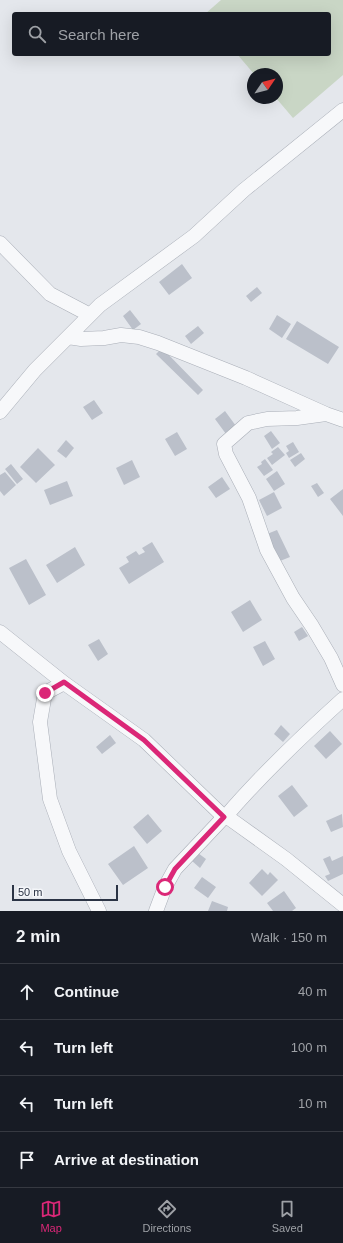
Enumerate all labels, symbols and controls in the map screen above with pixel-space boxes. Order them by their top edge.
search box [12,12,331,56]
icon: search [26,23,48,45]
text: Search here [58,26,140,43]
north arrow [247,68,283,104]
route end [36,684,54,702]
route start [156,878,174,896]
scale bar [12,883,118,902]
text: 50 m [18,886,42,898]
text: 2 min [16,927,60,946]
text: Walk · 150 m [251,930,327,945]
icon: ahead [16,981,38,1003]
text: Continue [54,983,119,1000]
text: 40 m [298,984,327,999]
icon: left [16,1037,38,1059]
text: Turn left [54,1039,113,1056]
text: 100 m [291,1040,327,1055]
icon: left [16,1093,38,1115]
text: Turn left [54,1095,113,1112]
text: 10 m [298,1096,327,1111]
icon: arrive [16,1149,38,1171]
text: Arrive at destination [54,1151,199,1168]
tab: Map [40,1198,62,1234]
tab: Directions [142,1198,191,1234]
tab: Saved [272,1198,303,1234]

